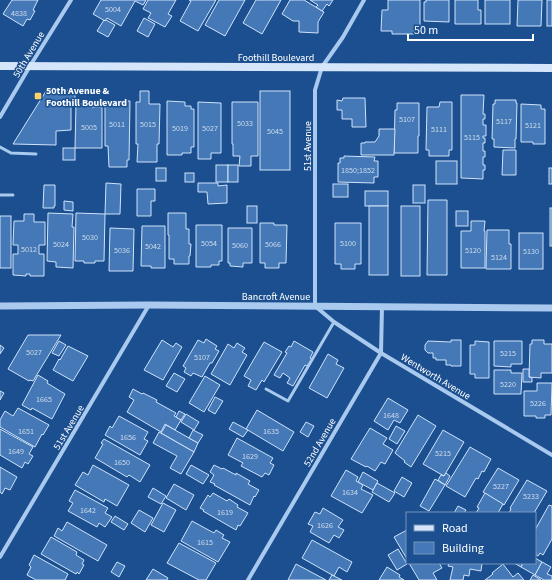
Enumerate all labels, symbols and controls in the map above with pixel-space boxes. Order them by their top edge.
house number: 5004 [105,4,121,15]
house number: 4838 [11,8,27,19]
scale bar [408,16,533,42]
text: 50 m [414,22,438,39]
street label: 50th Avenue [10,29,48,80]
street label: Foothill Boulevard [238,51,314,65]
place label: 50th Avenue & Foothill Boulevard [46,84,127,110]
marker: 50th Avenue & Foothill Boulevard [33,91,43,101]
house number: 5107 [399,114,415,125]
house number: 5117 [496,116,512,127]
house number: 5033 [237,118,253,129]
house number: 5011 [109,119,125,130]
house number: 5015 [140,119,156,130]
house number: 5121 [525,120,541,131]
street label: 51st Avenue [301,121,315,171]
house number: 5005 [81,122,97,133]
house number: 5019 [172,123,188,134]
house number: 5027 [202,123,218,134]
house number: 5111 [431,124,447,135]
house number: 5045 [267,126,283,137]
house number: 5115 [464,132,480,143]
house number: 1850;1852 [341,165,375,176]
house number: 5030 [82,232,98,243]
house number: 5054 [201,238,217,249]
house number: 5100 [340,238,356,249]
house number: 5024 [53,239,69,250]
house number: 5066 [265,239,281,250]
house number: 5060 [232,240,248,251]
house number: 5042 [145,241,161,252]
house number: 5012 [21,244,37,255]
house number: 5036 [114,245,130,256]
house number: 5120 [465,245,481,256]
house number: 5130 [523,246,539,257]
house number: 5124 [491,252,507,263]
street label: Bancroft Avenue [242,290,310,304]
house number: 5027 [26,347,42,358]
house number: 5215 [500,348,516,359]
street label: Wentworth Avenue [398,350,473,403]
house number: 5107 [194,352,210,363]
house number: 5220 [500,379,516,390]
house number: 1665 [36,394,52,405]
house number: 5226 [530,398,546,409]
street label: 51st Avenue [50,402,88,453]
house number: 1648 [383,410,399,421]
street label: 52nd Avenue [300,416,339,469]
house number: 1651 [18,426,34,437]
house number: 1635 [263,426,279,437]
house number: 1656 [120,432,136,443]
house number: 1649 [8,446,24,457]
house number: 5215 [435,448,451,459]
house number: 1629 [242,451,258,462]
house number: 1650 [114,457,130,468]
house number: 5227 [493,481,509,492]
house number: 1634 [342,487,358,498]
house number: 5233 [523,491,539,502]
house number: 1642 [80,505,96,516]
house number: 1619 [217,507,233,518]
legend [406,512,536,564]
house number: 1626 [317,520,333,531]
text: Road [442,520,468,537]
house number: 1615 [197,537,213,548]
text: Building [442,540,484,557]

